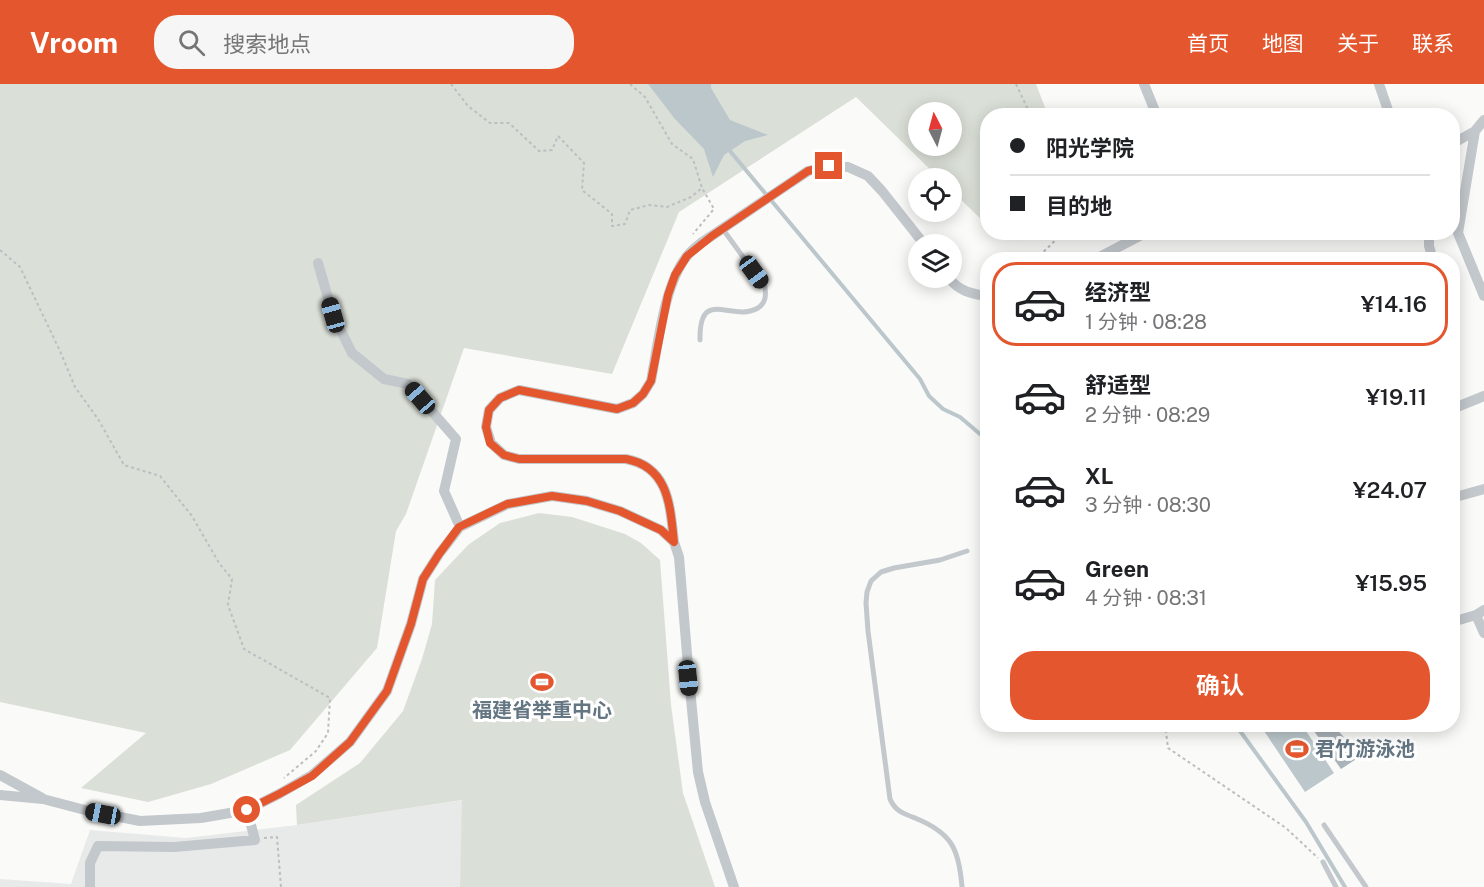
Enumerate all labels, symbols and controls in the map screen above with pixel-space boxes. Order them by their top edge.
search box [154,15,574,69]
text: Vroom [30,26,118,59]
icon: search [175,26,208,59]
text: 搜索地点 [223,31,311,57]
text: 首页 [1187,31,1229,56]
text: 地图 [1262,31,1304,56]
text: 关于 [1337,31,1379,56]
text: 联系 [1412,31,1454,56]
north arrow [908,102,962,156]
map controls [908,102,962,288]
text: 阳光学院 [1046,135,1134,161]
route end [815,152,842,179]
button: locate [908,168,962,222]
text: 目的地 [1046,193,1112,219]
button: layers [908,234,962,288]
car [736,252,772,292]
icon: car [1013,277,1067,331]
text: 经济型 [1085,279,1151,305]
text: ¥14.16 [1361,291,1427,317]
car [319,295,347,335]
text: 1 分钟 · 08:28 [1085,310,1207,334]
icon: car [1013,370,1067,424]
text: 舒适型 [1085,372,1151,398]
car [401,379,439,417]
text: ¥19.11 [1366,384,1427,410]
text: 2 分钟 · 08:29 [1085,403,1210,427]
icon: car [1013,463,1067,517]
text: XL [1085,463,1113,489]
text: ¥24.07 [1353,477,1427,503]
text: 3 分钟 · 08:30 [1085,493,1211,517]
icon: car [1013,556,1067,610]
text: Green [1085,556,1149,582]
text: ¥15.95 [1355,570,1427,596]
text: 4 分钟 · 08:31 [1085,586,1207,610]
button: 确认 [1010,651,1430,720]
car [677,659,699,697]
sports icon: 福建省举重中心 [529,669,555,695]
place label: 福建省举重中心 [472,698,612,722]
sports icon: 君竹游泳池 [1284,736,1310,762]
place label: 君竹游泳池 [1315,737,1415,761]
route start [233,796,260,823]
car [84,802,122,826]

